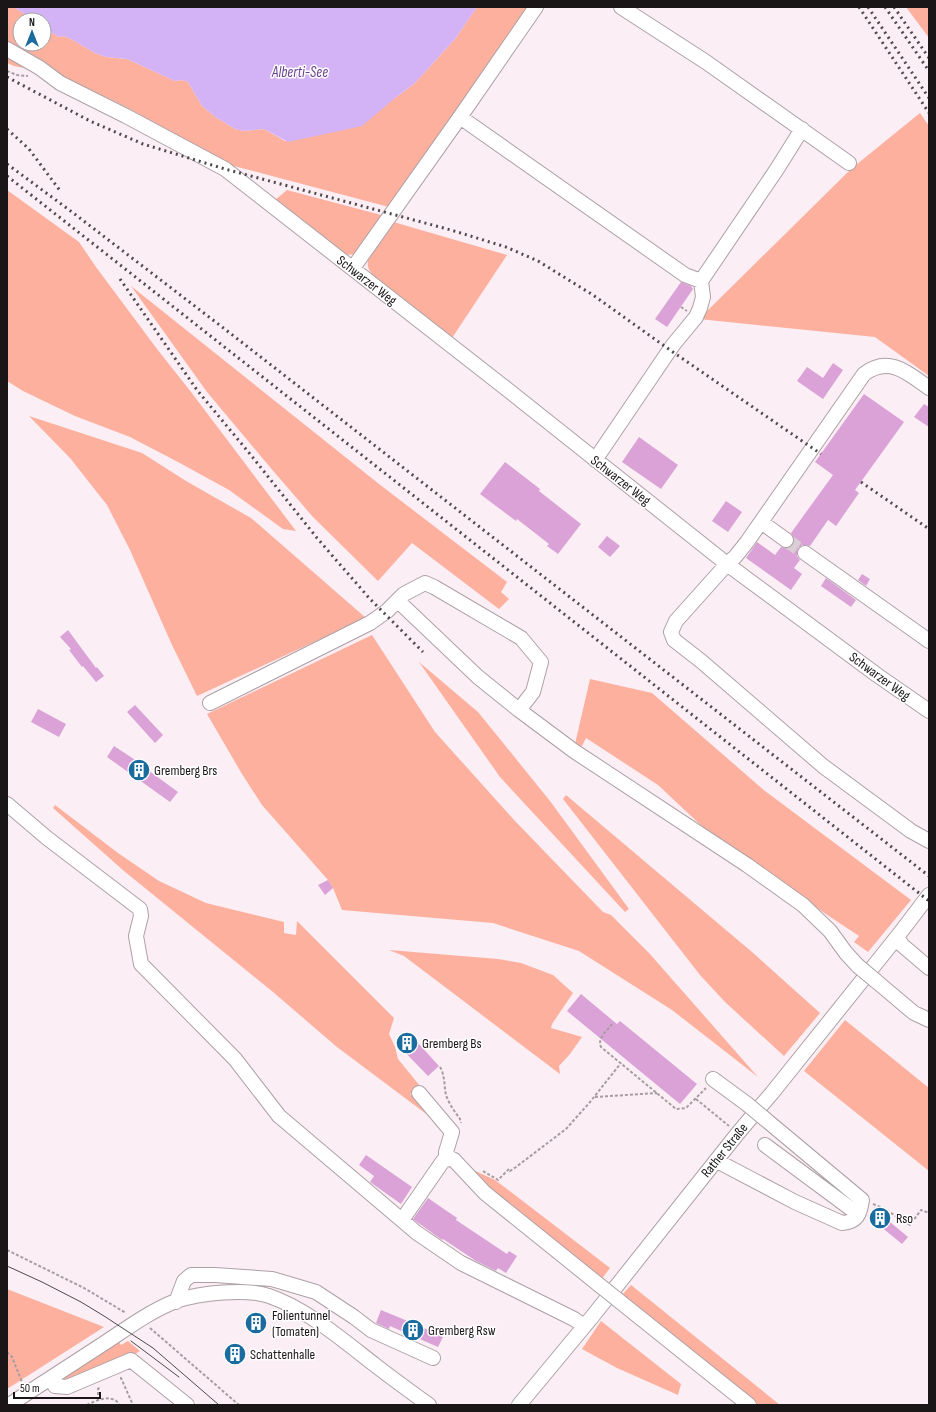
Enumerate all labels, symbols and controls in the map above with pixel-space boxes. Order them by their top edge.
north arrow [12,12,52,52]
text: N [29,16,35,29]
water label: Alberti-See [271,63,328,82]
street label: Schwarzer Weg [333,252,400,309]
street label: Schwarzer Weg [587,452,654,509]
street label: Schwarzer Weg [846,649,914,705]
building icon: Gremberg Brs [126,757,152,783]
place label: Gremberg Brs [154,762,217,779]
building icon: Gremberg Bs [394,1030,420,1056]
place label: Gremberg Bs [422,1035,482,1052]
street label: Rather Straße [697,1120,751,1181]
building icon: Rso [867,1205,893,1231]
place label: Rso [896,1210,913,1227]
place label: Folientunnel (Tomaten) [272,1307,330,1340]
building icon: Folientunnel (Tomaten) [243,1310,269,1336]
building icon: Gremberg Rsw [400,1317,426,1343]
place label: Gremberg Rsw [428,1322,496,1339]
building icon: Schattenhalle [222,1341,248,1367]
place label: Schattenhalle [250,1346,315,1363]
scale bar [14,1374,100,1400]
text: 50 m [20,1381,40,1396]

